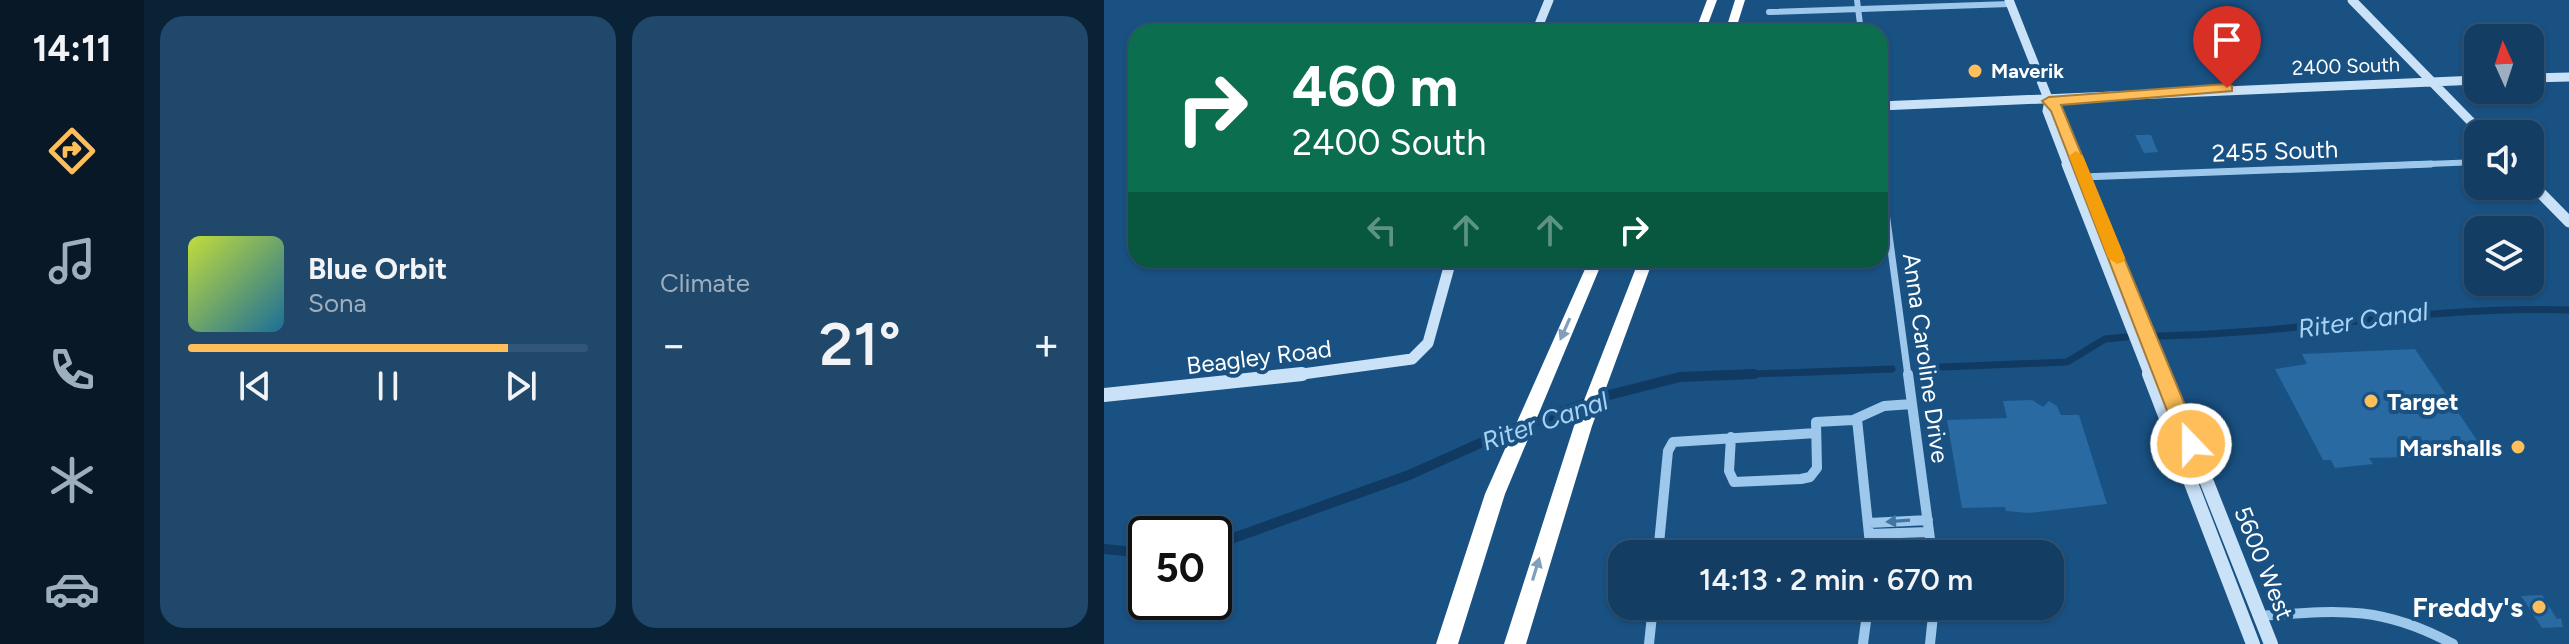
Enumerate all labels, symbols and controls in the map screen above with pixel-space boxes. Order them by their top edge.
pin [2193,6,2261,88]
icon: arrive [2205,18,2249,62]
north arrow [2464,24,2544,104]
map controls [2464,24,2544,296]
text: 14:11 [32,27,112,70]
street label: 2400 South [2292,52,2400,80]
text: 460 m [1292,53,1458,120]
icon: right [1160,56,1264,160]
place label: Maverik [1991,59,2064,83]
marker: Maverik [1966,62,1984,80]
button: sound [2464,120,2544,200]
text: 2400 South [1292,121,1486,164]
icon: directions [44,123,100,179]
street label: 2455 South [2211,134,2339,168]
icon: left [1360,208,1404,252]
icon: ahead [1444,208,1488,252]
icon: ahead [1528,208,1572,252]
icon: right [1612,208,1656,252]
button: layers [2464,216,2544,296]
icon: music [44,233,100,289]
text: Blue Orbit [308,250,447,287]
street label: Anna Caroline Drive [1897,251,1955,465]
text: Climate [660,267,750,299]
text: Sona [308,287,367,319]
water label: Riter Canal [2296,295,2431,345]
text: 21° [819,308,901,380]
one-way arrow [1558,317,1572,340]
text: − [660,318,687,371]
text: + [1033,318,1060,371]
street label: Beagley Road [1185,334,1333,380]
icon: phone [44,342,100,398]
icon: previous [233,364,277,408]
icon: pause [366,364,410,408]
icon: next [499,364,543,408]
water label: Riter Canal [1478,384,1613,458]
place label: Target [2387,387,2459,416]
marker: Target [2362,392,2380,410]
position arrow [2149,402,2233,486]
place label: Marshalls [2399,433,2502,462]
marker: Marshalls [2509,438,2527,456]
icon: climate [44,452,100,508]
street label: 5600 West [2228,502,2300,624]
one-way arrow [1885,515,1910,528]
speed limit sign: 50 [1128,516,1232,620]
one-way arrow [1530,556,1543,580]
icon: car [44,561,100,617]
text: 14:13 · 2 min · 670 m [1699,561,1973,598]
place label: Freddy's [2412,590,2523,624]
marker: Freddy's [2530,598,2548,616]

